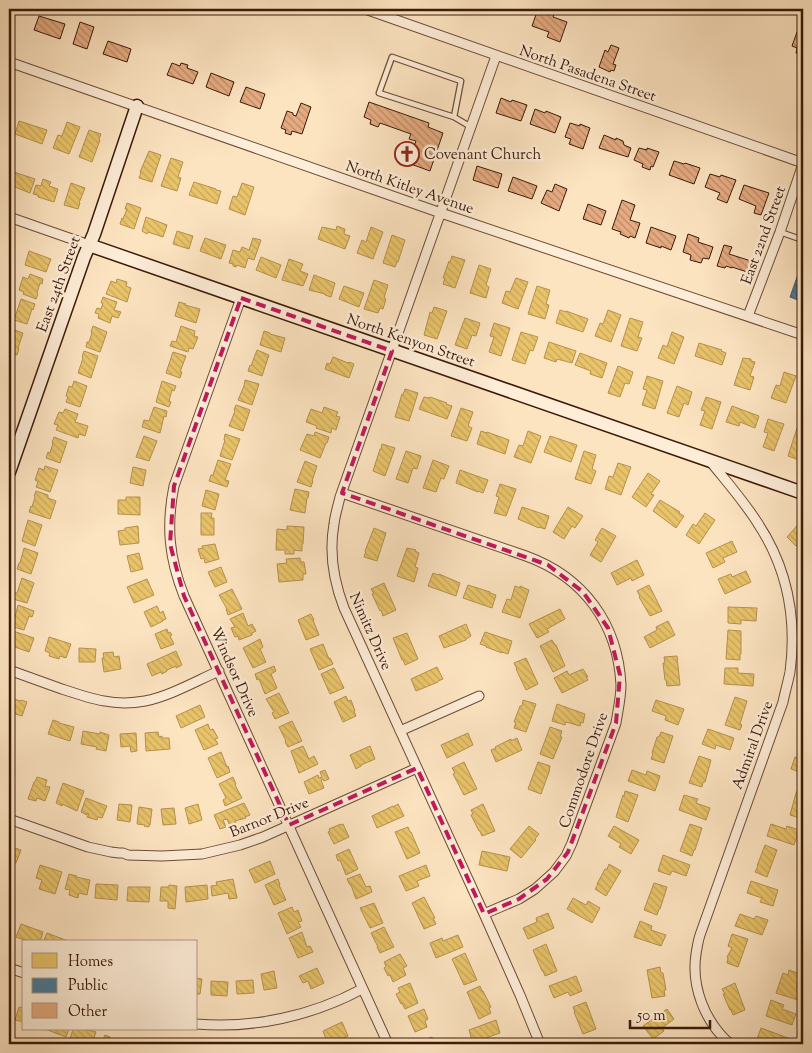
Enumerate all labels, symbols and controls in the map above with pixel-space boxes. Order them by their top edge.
street label: North Pasadena Street [516,41,659,108]
church icon: Covenant Church [394,141,420,167]
place label: Covenant Church [424,145,541,166]
street label: North Kitley Avenue [343,157,477,220]
street label: East 22nd Street [737,183,792,288]
street label: East 24th Street [32,234,86,335]
street label: North Kenyon Street [343,310,478,373]
street label: Nimitz Drive [343,589,396,674]
street label: Windsor Drive [204,624,263,721]
street label: Admiral Drive [728,698,779,793]
street label: Commodore Drive [555,710,614,831]
street label: Barnor Drive [227,793,312,844]
legend [22,940,198,1030]
text: Homes [68,952,113,973]
text: Public [68,976,108,997]
scale bar [630,998,710,1030]
text: Other [68,1002,108,1023]
text: 50 m [636,1006,666,1027]

